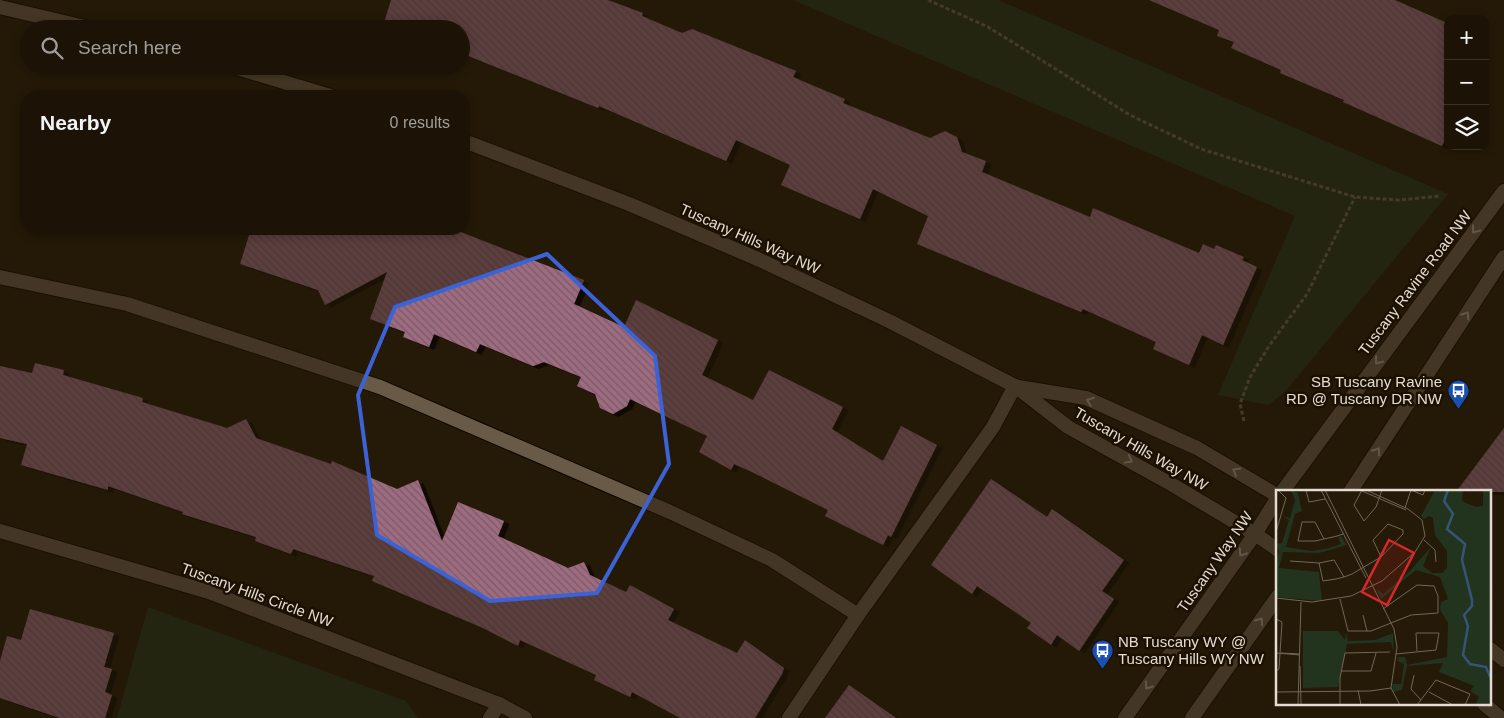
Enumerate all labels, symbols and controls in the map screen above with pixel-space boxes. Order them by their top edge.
map controls [1444,15,1489,150]
button: + [1444,15,1489,60]
search box [20,20,470,75]
icon: search [38,34,66,62]
text: Search here [78,37,182,58]
button: − [1444,60,1489,105]
button: layers [1444,105,1489,150]
text: Nearby [40,111,111,134]
text: 0 results [390,114,450,131]
street label: Tuscany Hills Way NW [678,200,824,277]
street label: Tuscany Ravine Road NW [1355,207,1475,358]
one-way arrow [1472,224,1481,234]
one-way arrow [1460,311,1469,321]
one-way arrow [1375,355,1384,365]
place label: SB Tuscany Ravine RD @ Tuscany DR NW [1286,373,1443,407]
bus stop icon: SB Tuscany Ravine RD @ Tuscany DR NW [1446,379,1470,410]
one-way arrow [1086,396,1095,407]
street label: Tuscany Hills Way NW [1071,403,1212,494]
one-way arrow [1371,447,1380,457]
one-way arrow [1124,454,1133,464]
one-way arrow [1232,468,1241,478]
inset map [1276,490,1492,706]
street label: Tuscany Way NW [1174,507,1256,615]
one-way arrow [1239,547,1248,557]
street label: Tuscany Hills Circle NW [179,559,336,630]
one-way arrow [1254,617,1263,627]
place label: NB Tuscany WY @ Tuscany Hills WY NW [1118,633,1265,667]
bus stop icon: NB Tuscany WY @ Tuscany Hills WY NW [1090,639,1114,670]
one-way arrow [1145,680,1154,689]

